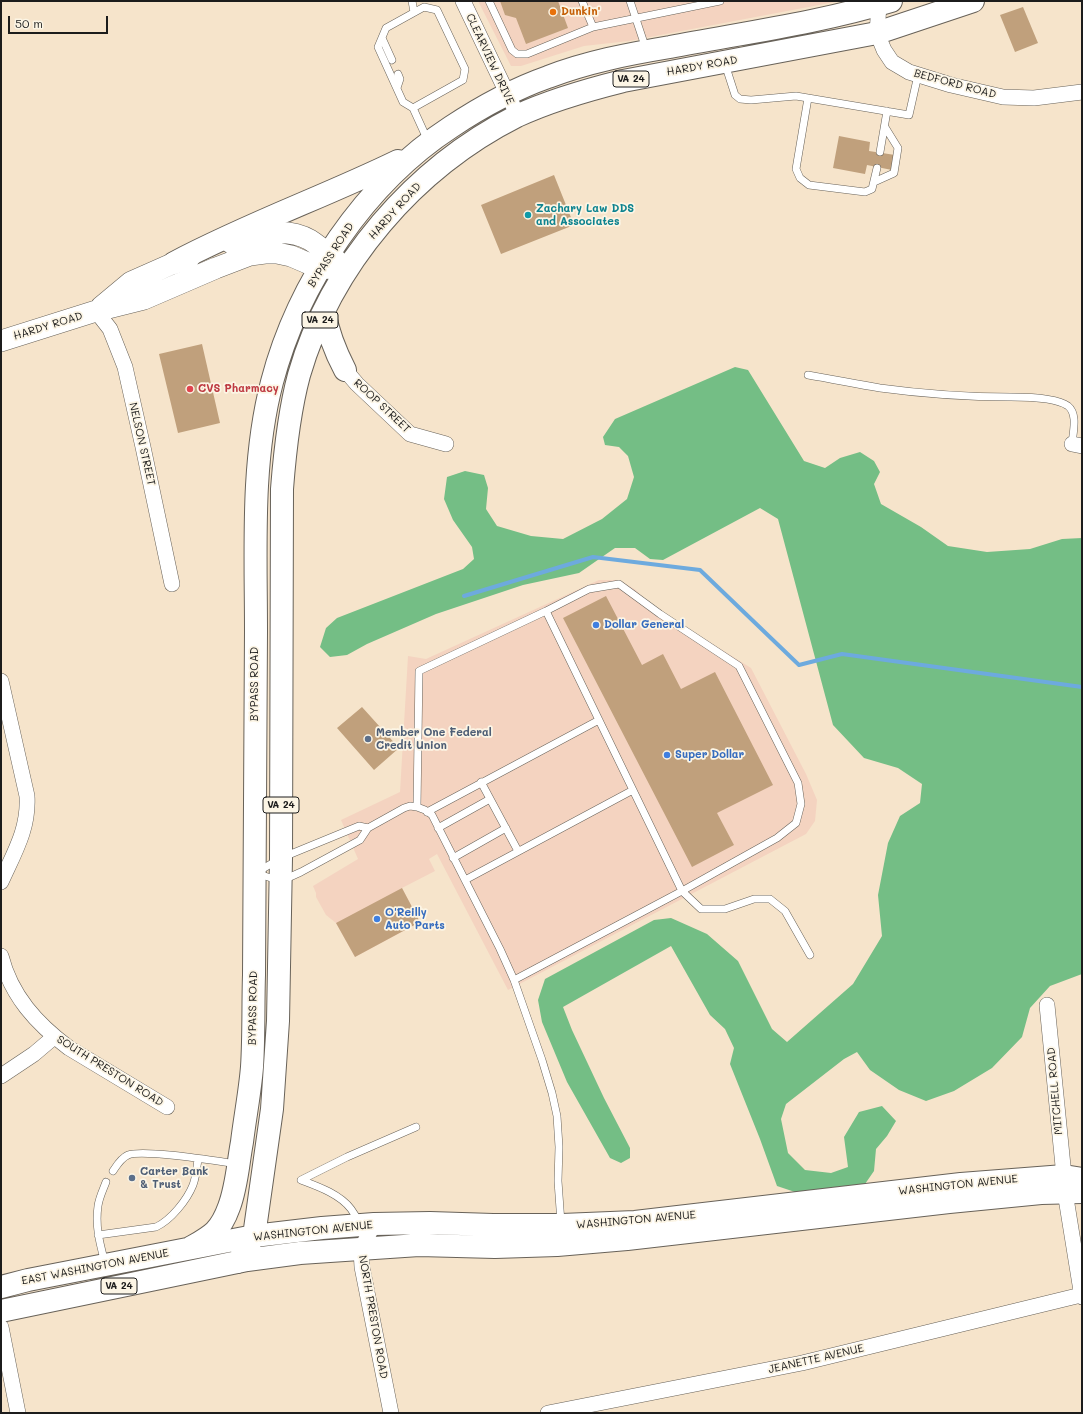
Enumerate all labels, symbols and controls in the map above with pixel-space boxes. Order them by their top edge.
place label: Dunkin' [561,5,600,19]
marker: Dunkin' [548,7,558,17]
scale bar [10,8,110,34]
street label: CLEARVIEW DRIVE [463,11,517,107]
text: 50 m [15,15,43,31]
street label: HARDY ROAD [666,53,738,79]
street label: BEDFORD ROAD [912,67,998,101]
road number: VA 24 [613,71,649,87]
street label: HARDY ROAD [366,180,424,242]
place label: Zachary Law DDS and Associates [536,202,634,228]
marker: Zachary Law DDS and Associates [523,210,533,220]
street label: BYPASS ROAD [305,220,357,290]
street label: HARDY ROAD [12,309,84,343]
road number: VA 24 [302,312,338,328]
street label: ROOP STREET [351,376,413,436]
place label: CVS Pharmacy [198,382,279,396]
marker: CVS Pharmacy [185,384,195,394]
street label: NELSON STREET [126,401,158,487]
place label: Dollar General [604,618,684,632]
marker: Dollar General [591,620,601,630]
street label: BYPASS ROAD [248,647,262,721]
place label: Member One Federal Credit Union [376,726,492,752]
marker: Member One Federal Credit Union [363,734,373,744]
place label: Super Dollar [675,748,744,762]
marker: Super Dollar [662,750,672,760]
road number: VA 24 [263,797,299,813]
place label: O'Reilly Auto Parts [385,906,445,932]
marker: O'Reilly Auto Parts [372,914,382,924]
street label: BYPASS ROAD [246,971,260,1045]
street label: SOUTH PRESTON ROAD [54,1033,166,1109]
street label: MITCHELL ROAD [1045,1047,1065,1135]
place label: Carter Bank & Trust [140,1165,208,1191]
street label: WASHINGTON AVENUE [898,1172,1018,1198]
marker: Carter Bank & Trust [127,1173,137,1183]
street label: WASHINGTON AVENUE [576,1208,696,1232]
street label: WASHINGTON AVENUE [253,1218,373,1244]
street label: EAST WASHINGTON AVENUE [20,1246,170,1288]
street label: NORTH PRESTON ROAD [356,1254,390,1380]
road number: VA 24 [101,1278,137,1294]
street label: JEANETTE AVENUE [767,1342,865,1376]

